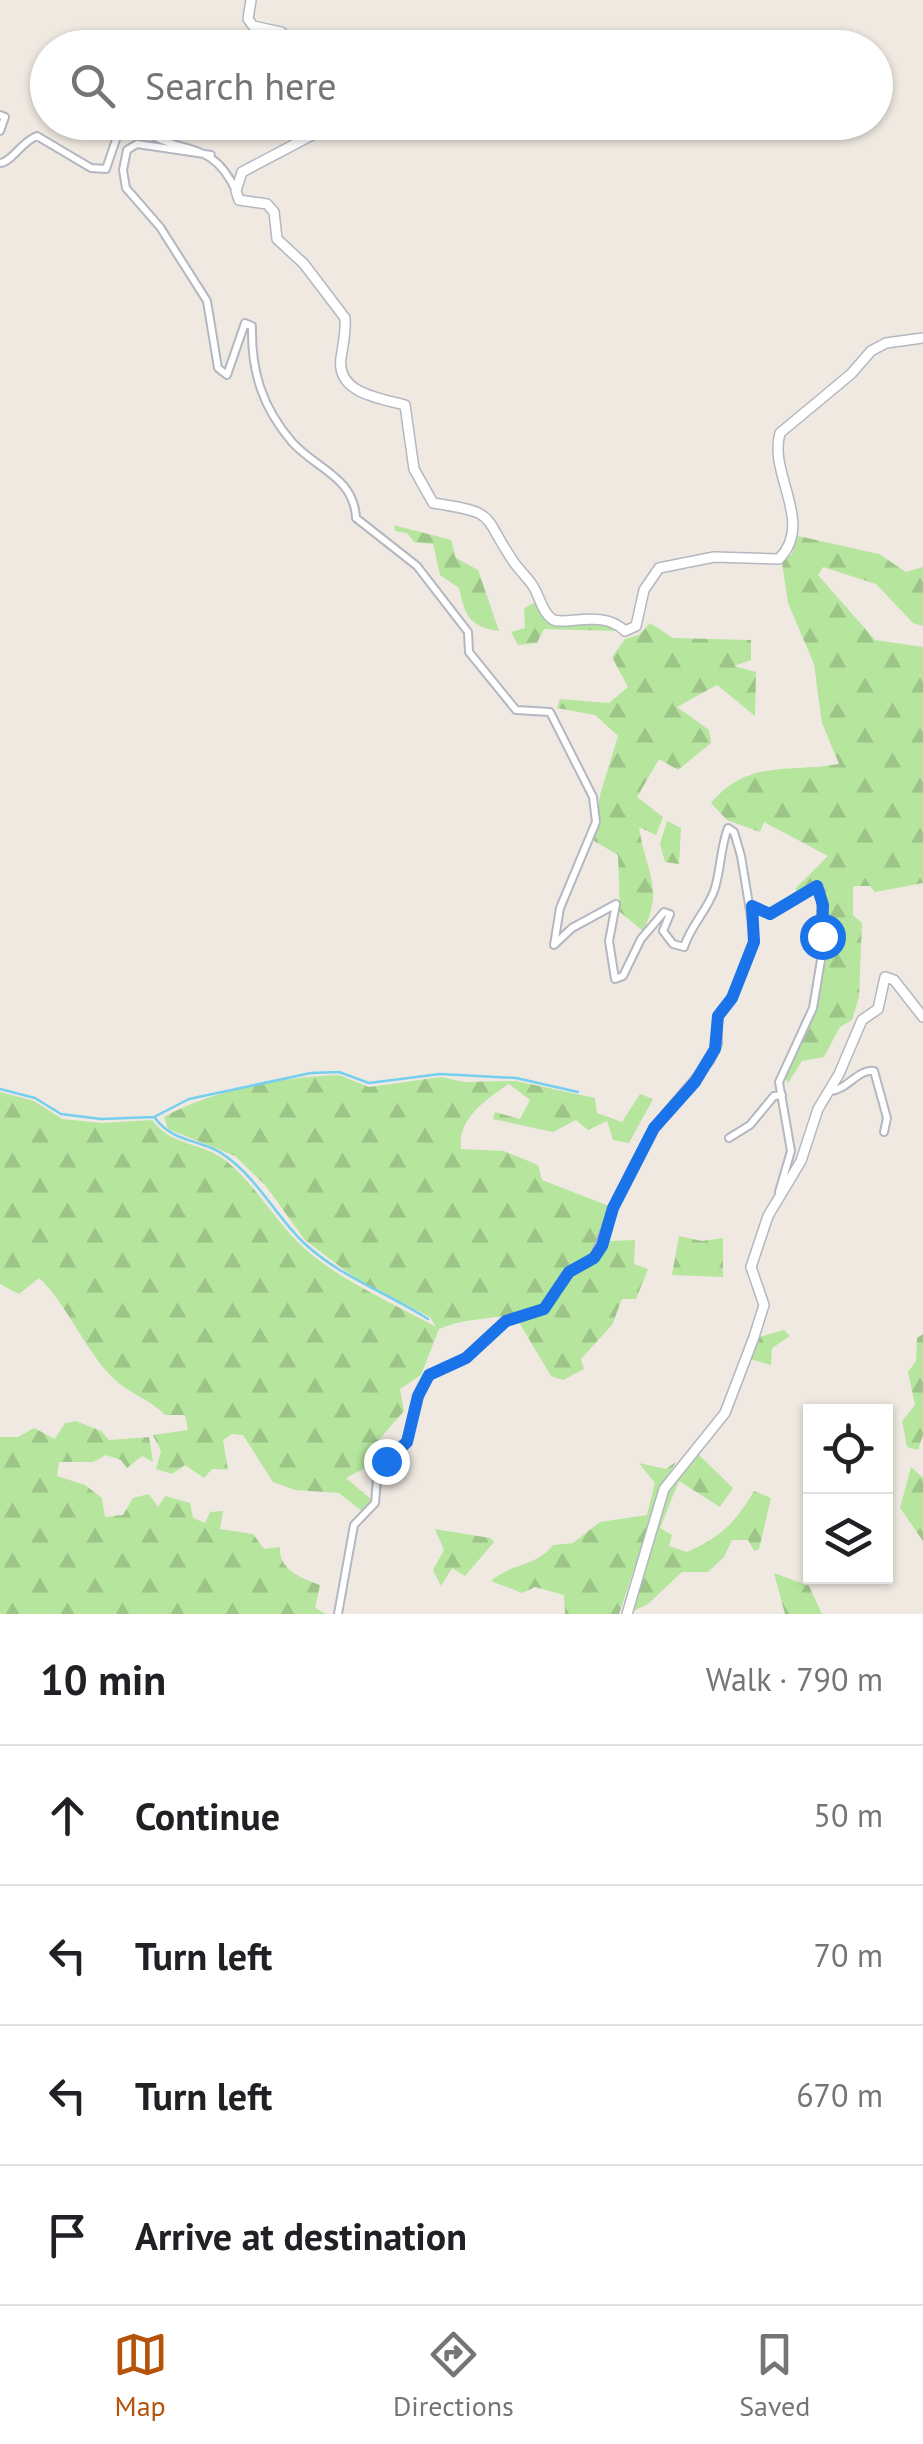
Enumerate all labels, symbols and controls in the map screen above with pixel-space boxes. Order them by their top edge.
search box [30,30,893,140]
icon: search [65,58,120,113]
text: Search here [145,61,337,110]
route start [800,914,846,960]
map controls [803,1404,893,1584]
button: locate [803,1404,893,1494]
route end [364,1439,410,1485]
button: layers [803,1494,893,1584]
text: 10 min [40,1652,166,1707]
text: Walk · 790 m [706,1658,883,1700]
icon: ahead [40,1788,95,1843]
text: Continue [135,1791,280,1840]
text: 50 m [814,1794,883,1836]
icon: left [40,1928,95,1983]
text: Turn left [135,1931,272,1980]
text: 70 m [814,1934,883,1976]
icon: left [40,2068,95,2123]
text: Turn left [135,2071,272,2120]
text: 670 m [796,2074,883,2116]
icon: arrive [40,2208,95,2263]
text: Arrive at destination [135,2211,467,2260]
tab: Map [113,2327,168,2424]
tab: Directions [393,2327,514,2424]
tab: Saved [739,2327,810,2424]

